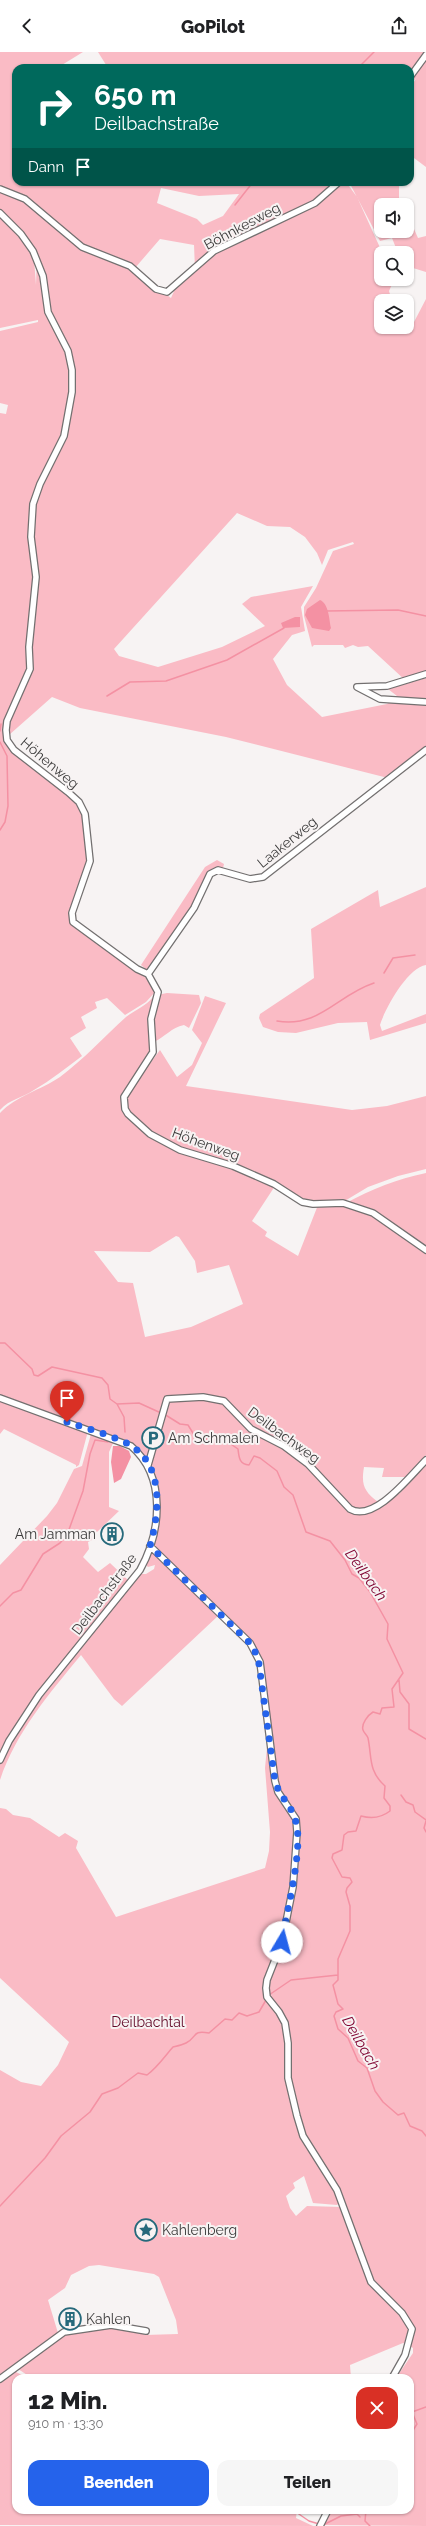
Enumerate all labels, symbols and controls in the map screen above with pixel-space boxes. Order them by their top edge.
icon: back [16,15,38,37]
icon: share [388,15,410,37]
text: GoPilot [181,16,245,37]
text: 650 m [94,79,177,112]
icon: right [28,80,80,132]
text: Deilbachstraße [94,113,219,134]
icon: arrive [72,156,94,178]
text: Dann [28,158,64,176]
map controls [374,198,414,334]
button: sound [374,198,414,238]
street label: Böhnkesweg [201,199,283,253]
button: search [374,246,414,286]
button: layers [374,294,414,334]
street label: Höhenweg [18,734,82,792]
street label: Laakerweg [254,813,320,871]
street label: Höhenweg [170,1124,242,1164]
pin [50,1381,84,1422]
icon: arrive [56,1387,78,1409]
street label: Deilbachweg [245,1404,323,1466]
parking icon: Am Schmalen [140,1425,166,1451]
place label: Am Schmalen [168,1430,259,1446]
building icon: Am Jamman [99,1521,125,1547]
place label: Am Jamman [15,1526,96,1542]
water label: Deilbach [341,1546,391,1604]
street label: Deilbachstraße [68,1550,140,1638]
position arrow [261,1921,303,1963]
water label: Deilbach [338,2013,384,2073]
park label: Deilbachtal [111,2014,185,2030]
place icon: Kahlenberg [133,2217,159,2243]
place label: Kahlenberg [162,2222,237,2238]
building icon: Kahlen [57,2306,83,2332]
place label: Kahlen [86,2311,131,2327]
text: 12 Min. [28,2386,108,2415]
button: close [356,2387,398,2429]
text: 910 m · 13:30 [28,2416,103,2431]
button: Beenden [28,2460,209,2506]
button: Teilen [217,2460,398,2506]

